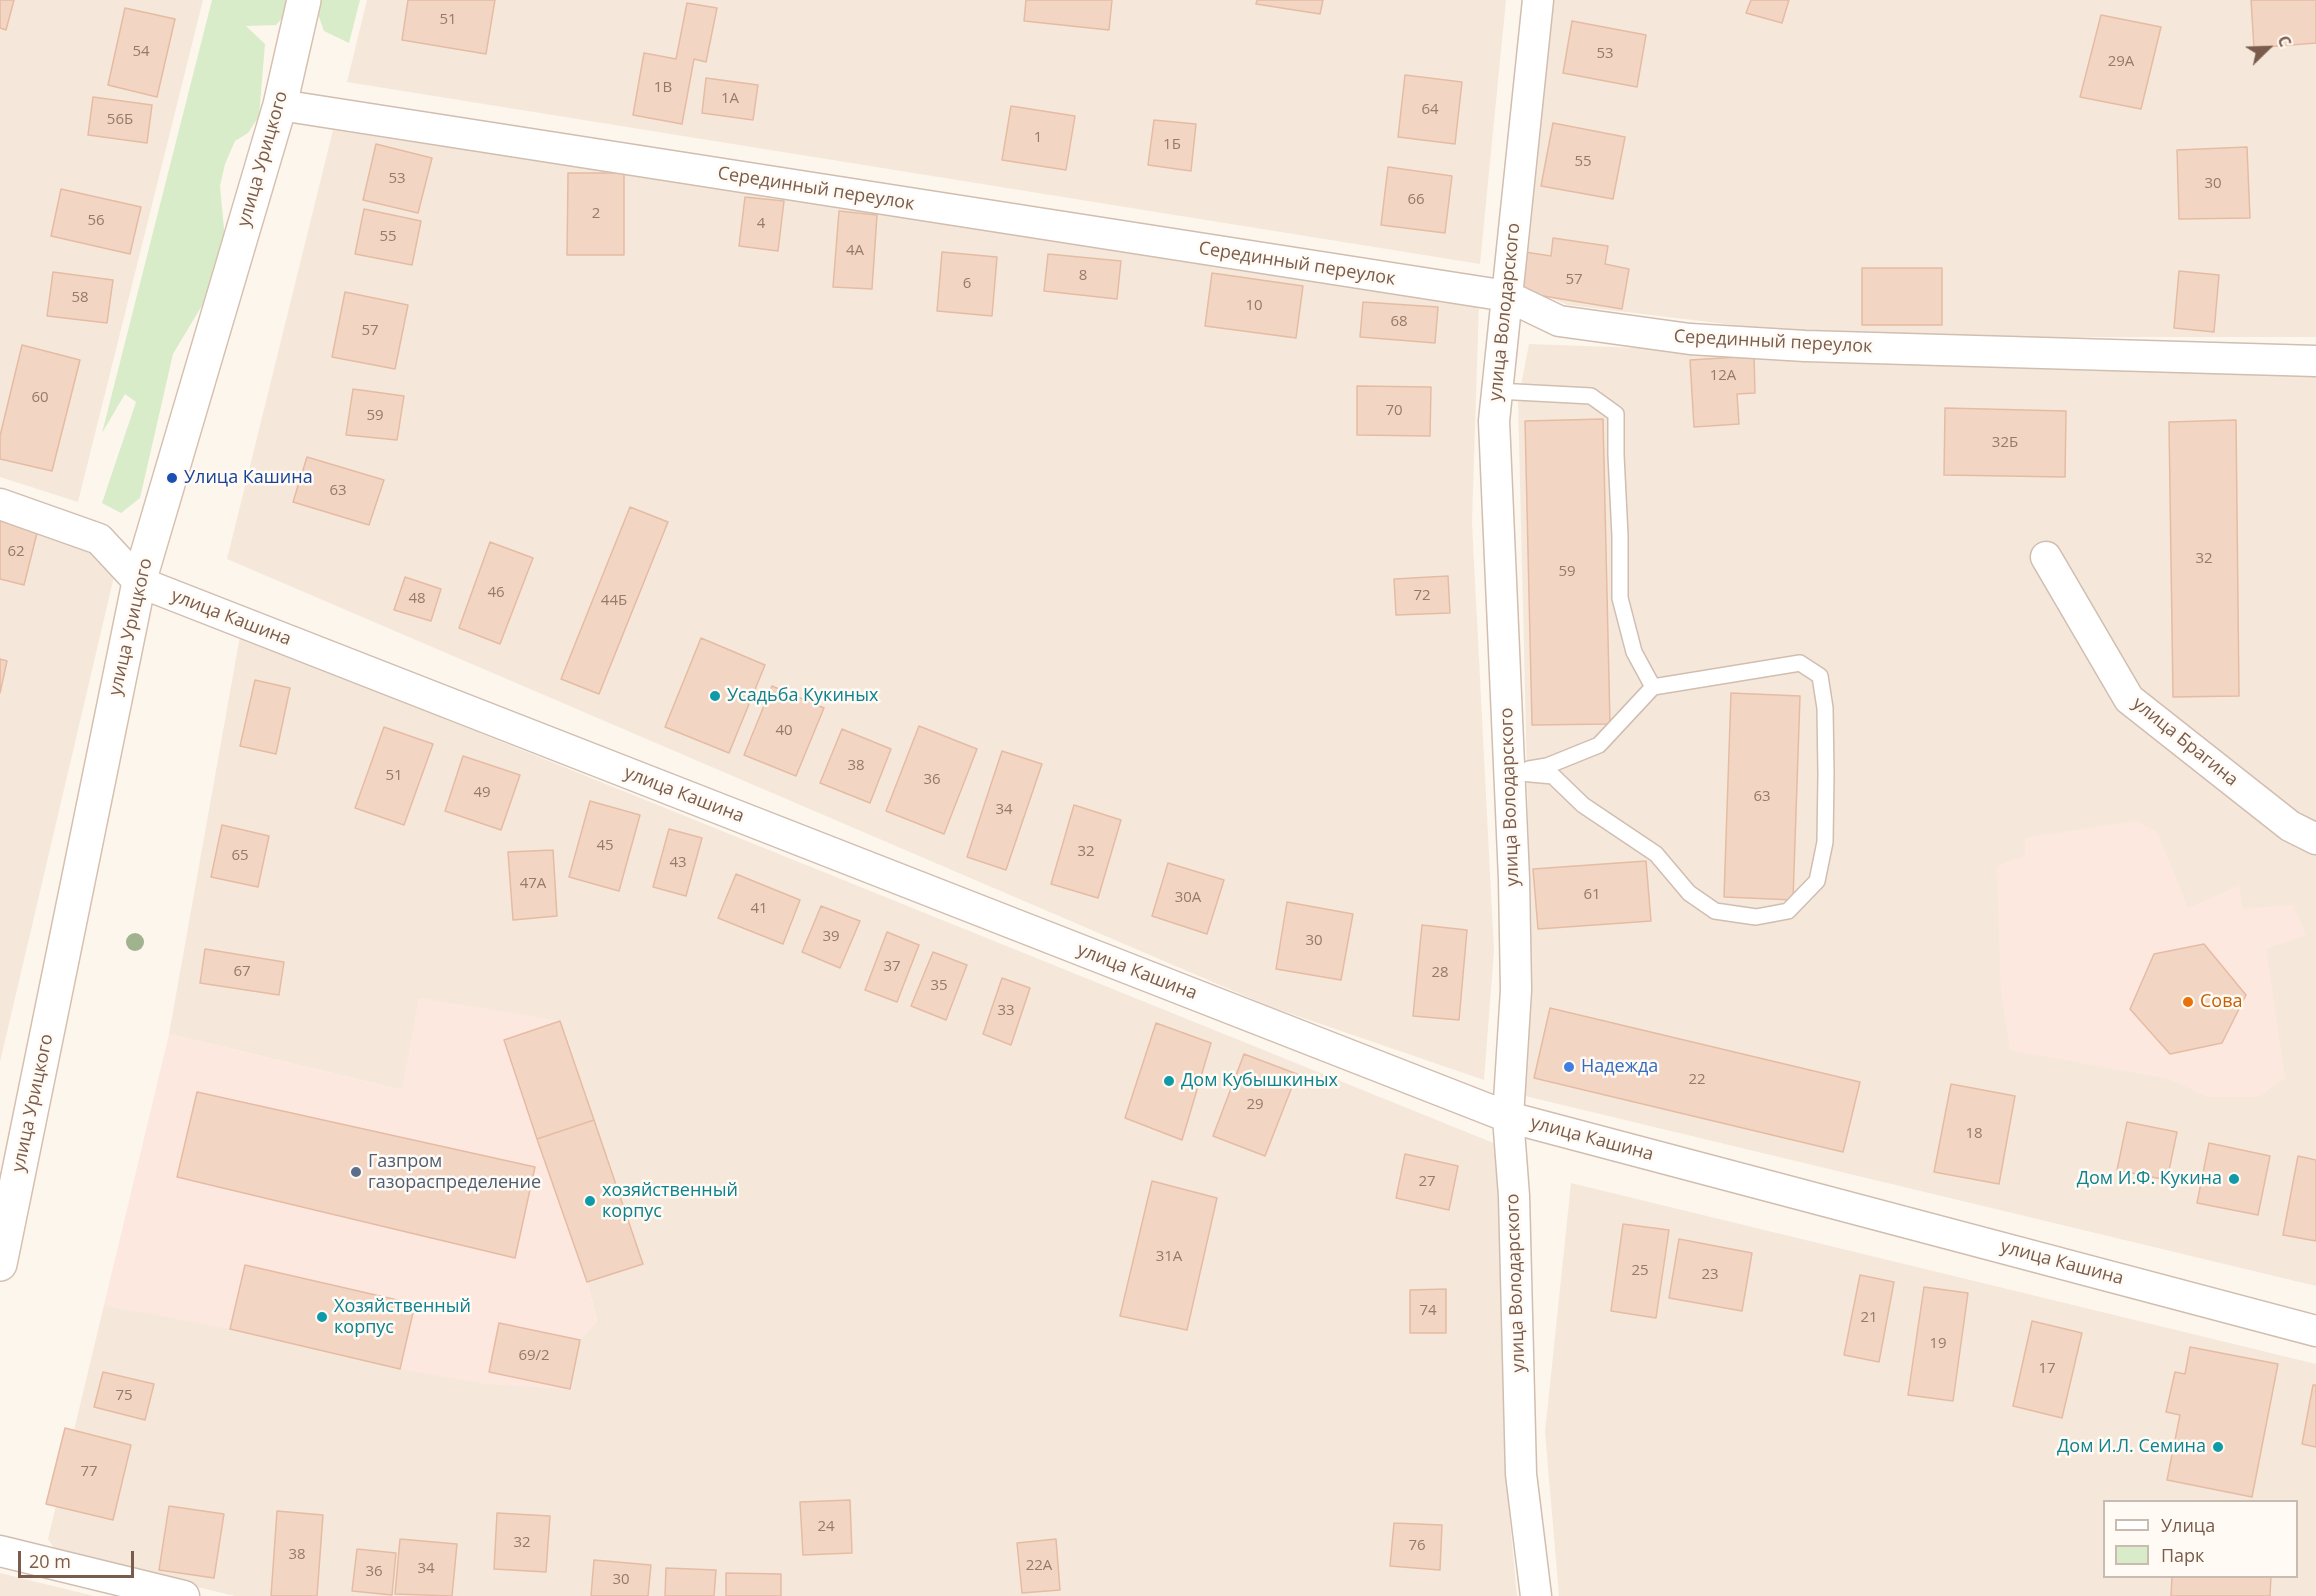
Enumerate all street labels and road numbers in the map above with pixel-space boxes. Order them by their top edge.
street label: улица Урицкого [233,89,293,229]
street label: Серединный переулок [716,163,916,215]
street label: улица Володарского [1485,222,1525,402]
street label: Серединный переулок [1197,238,1397,290]
street label: Серединный переулок [1673,326,1873,358]
street label: улица Урицкого [105,556,157,698]
street label: улица Кашина [168,585,294,651]
street label: улица Брагина [2128,693,2242,791]
street label: улица Володарского [1496,707,1524,887]
street label: улица Кашина [621,762,747,828]
street label: улица Кашина [1074,939,1200,1005]
street label: улица Урицкого [8,1032,58,1174]
street label: улица Кашина [1528,1112,1656,1166]
street label: улица Володарского [1502,1193,1530,1373]
street label: улица Кашина [1998,1236,2126,1290]

